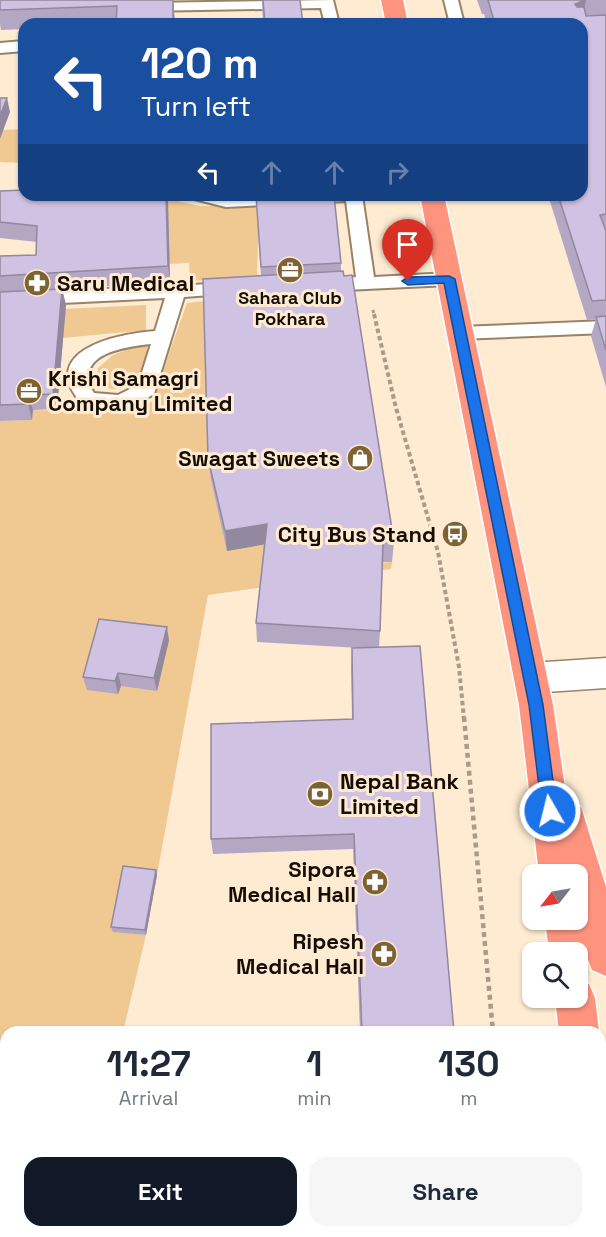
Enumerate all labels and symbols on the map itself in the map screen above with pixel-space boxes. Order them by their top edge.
pin [382,219,433,281]
office icon: Sahara Club Pokhara [275,255,305,285]
pharmacy icon: Saru Medical [22,268,52,298]
place label: Saru Medical [57,269,194,297]
place label: Sahara Club Pokhara [238,286,342,330]
place label: Krishi Samagri Company Limited [48,364,232,417]
office icon: Krishi Samagri Company Limited [14,376,44,406]
shop icon: Swagat Sweets [345,443,375,473]
place label: Swagat Sweets [178,444,340,472]
bus stop icon: City Bus Stand [440,519,470,549]
place label: City Bus Stand [278,520,436,548]
place label: Nepal Bank Limited [340,767,460,820]
bank icon: Nepal Bank Limited [305,779,335,809]
position arrow [518,779,582,843]
place label: Sipora Medical Hall [228,855,356,908]
north arrow [522,864,588,930]
pharmacy icon: Sipora Medical Hall [360,867,390,897]
place label: Ripesh Medical Hall [236,927,364,980]
pharmacy icon: Ripesh Medical Hall [369,939,399,969]

